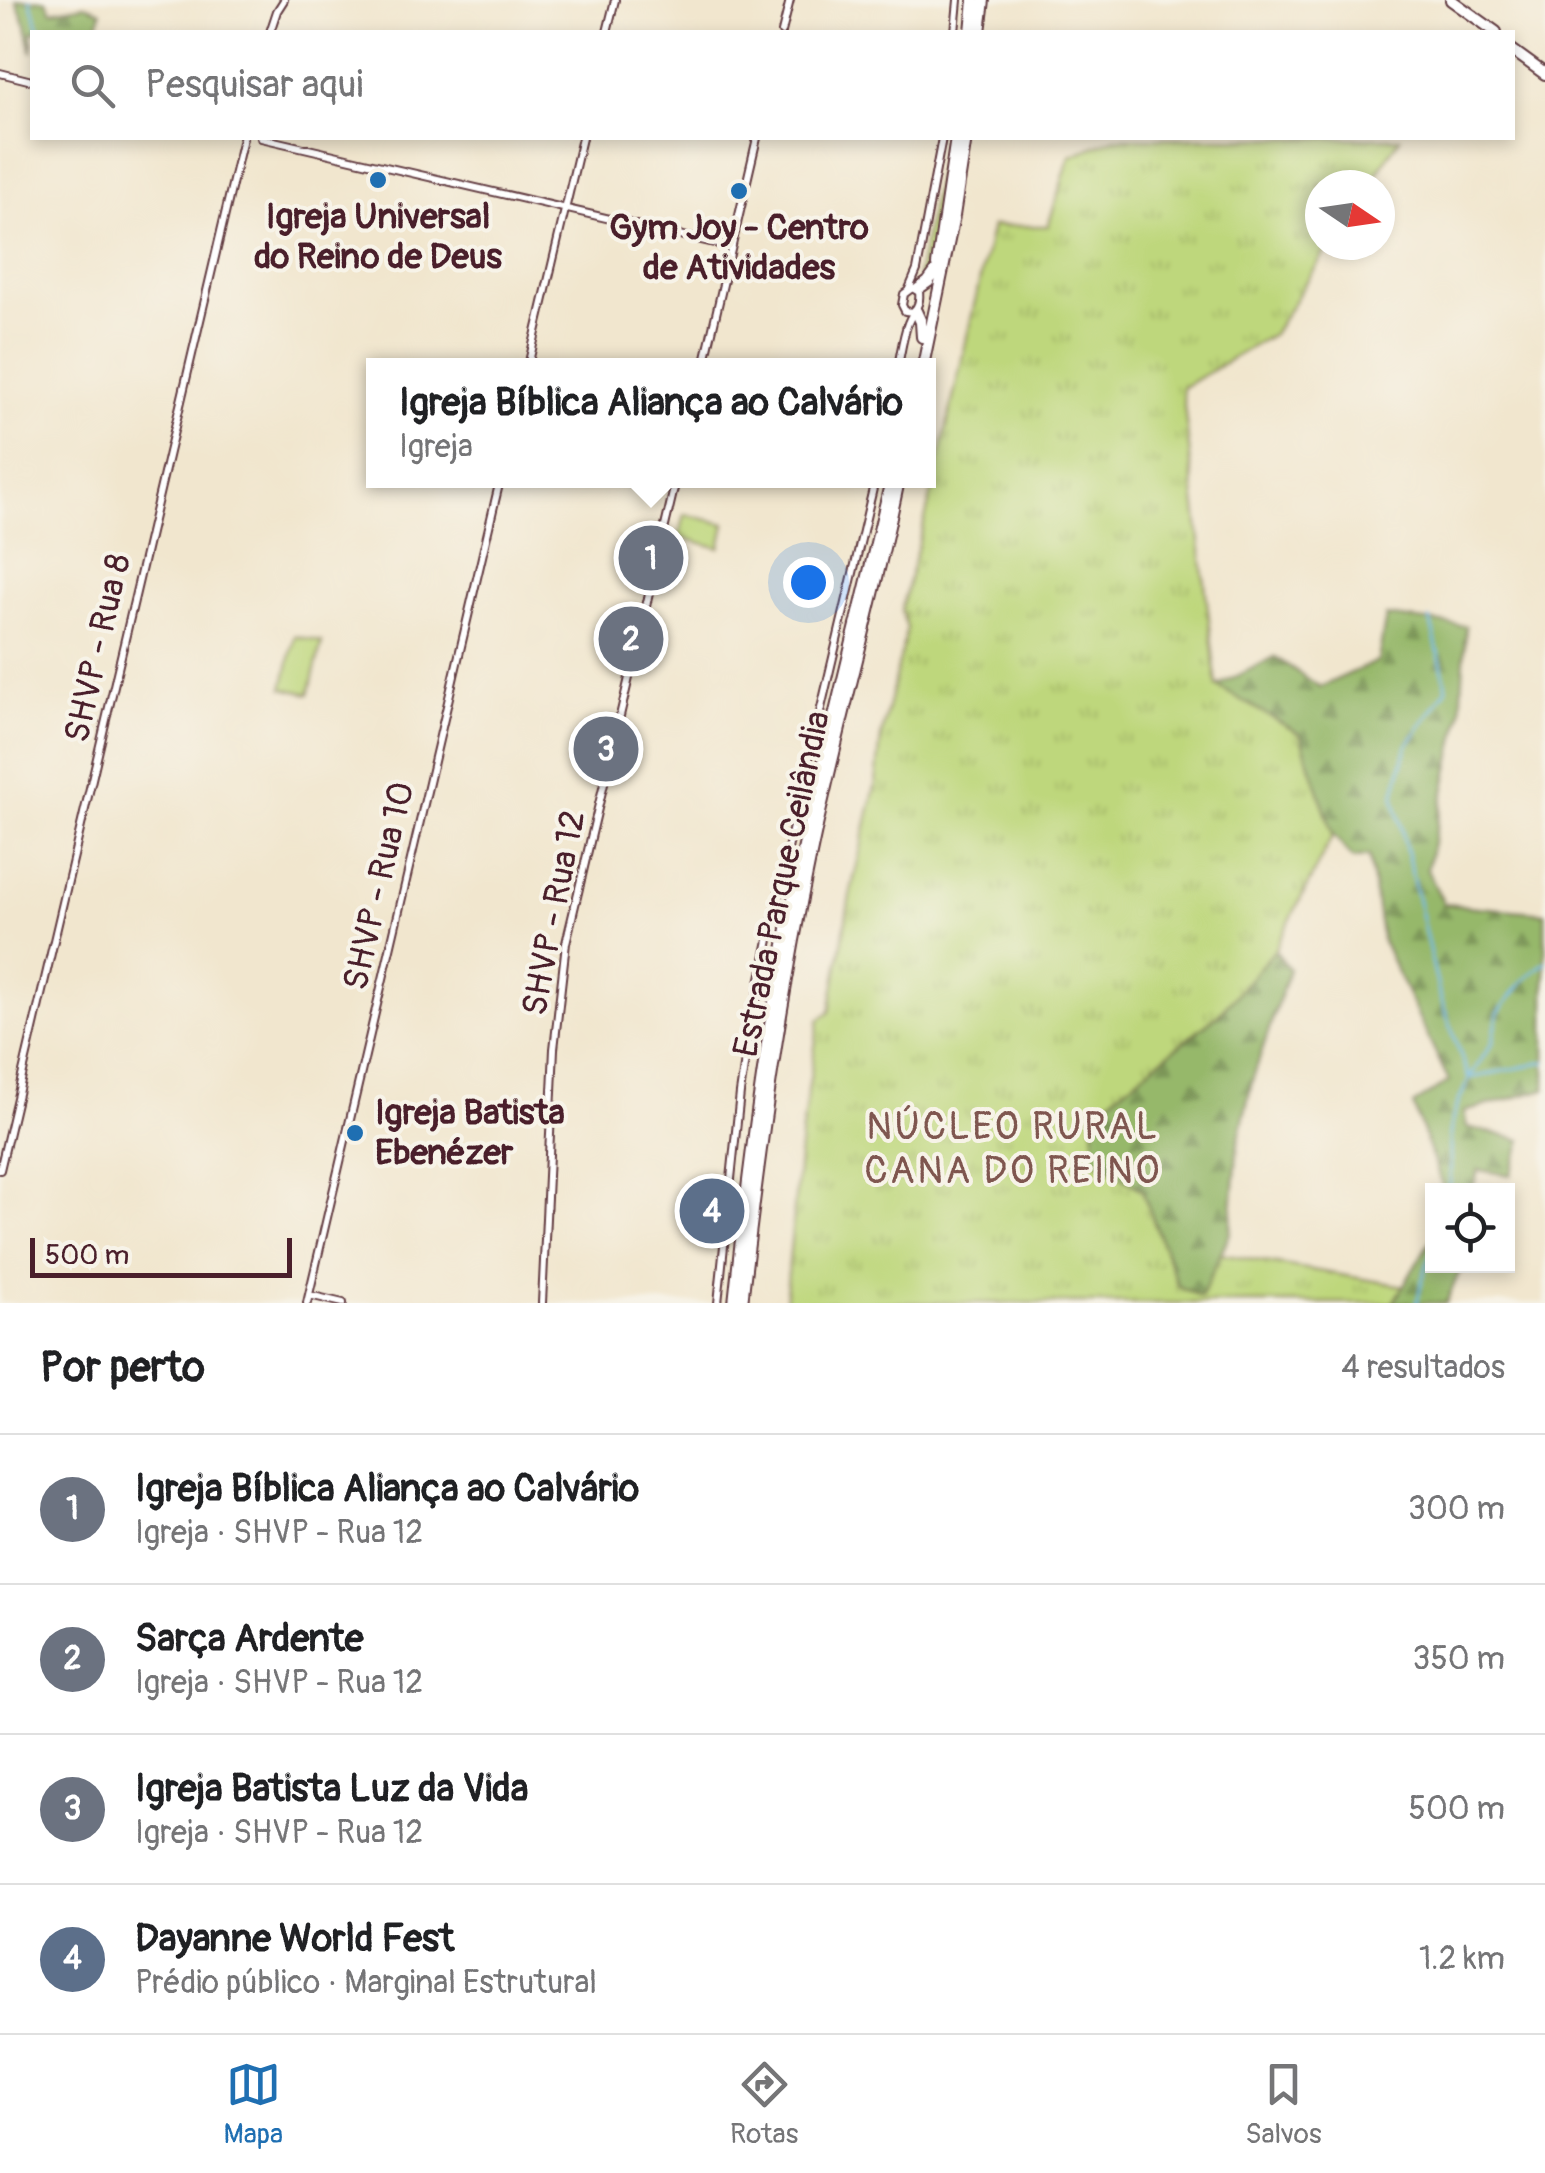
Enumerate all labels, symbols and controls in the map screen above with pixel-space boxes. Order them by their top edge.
search box [30,30,1515,140]
icon: search [65,58,120,113]
text: Pesquisar aqui [145,61,363,109]
marker: Igreja Universal do Reino de Deus [367,169,389,191]
north arrow [1305,170,1395,260]
marker: Gym Joy - Centro de Atividades [728,180,750,202]
place label: Igreja Universal do Reino de Deus [254,195,502,279]
place label: Gym Joy - Centro de Atividades [609,206,869,290]
popup [366,358,936,488]
text: Igreja Bíblica Aliança ao Calvário [399,379,903,427]
text: Igreja [399,427,473,467]
pin: 1 [618,520,684,596]
street label: SHVP - Rua 8 [55,549,141,747]
your location [783,557,834,608]
pin: 2 [598,602,664,676]
street label: Estrada Parque Ceilândia [724,707,840,1061]
pin: 3 [574,712,638,786]
street label: SHVP - Rua 10 [334,778,424,994]
street label: SHVP - Rua 12 [513,807,595,1019]
place label: Igreja Batista Ebenézer [375,1091,565,1175]
district label: NÚCLEO RURAL CANA DO REINO [864,1103,1162,1195]
marker: Igreja Batista Ebenézer [344,1122,366,1144]
pin: 4 [680,1174,744,1248]
map controls [1425,1183,1515,1273]
button: locate [1425,1183,1515,1273]
scale bar [30,1233,292,1278]
text: 500 m [45,1238,129,1273]
text: Por perto [40,1342,205,1394]
text: 4 resultados [1341,1348,1505,1388]
text: Igreja Bíblica Aliança ao Calvário [135,1465,639,1513]
text: 1 [66,1489,79,1529]
text: 300 m [1408,1489,1505,1529]
text: Igreja · SHVP - Rua 12 [135,1513,423,1553]
text: Sarça Ardente [135,1615,364,1663]
text: 2 [64,1639,81,1679]
text: 350 m [1413,1639,1505,1679]
text: Igreja · SHVP - Rua 12 [135,1663,423,1703]
text: Igreja Batista Luz da Vida [135,1765,528,1813]
text: 3 [64,1789,81,1829]
text: 500 m [1409,1789,1505,1829]
text: Igreja · SHVP - Rua 12 [135,1813,423,1853]
text: Dayanne World Fest [135,1915,454,1963]
text: 4 [63,1939,82,1979]
text: 1.2 km [1419,1939,1505,1979]
text: Prédio público · Marginal Estrutural [135,1963,597,2003]
tab: Mapa [224,2057,283,2152]
tab: Rotas [730,2057,798,2152]
tab: Salvos [1245,2057,1321,2152]

